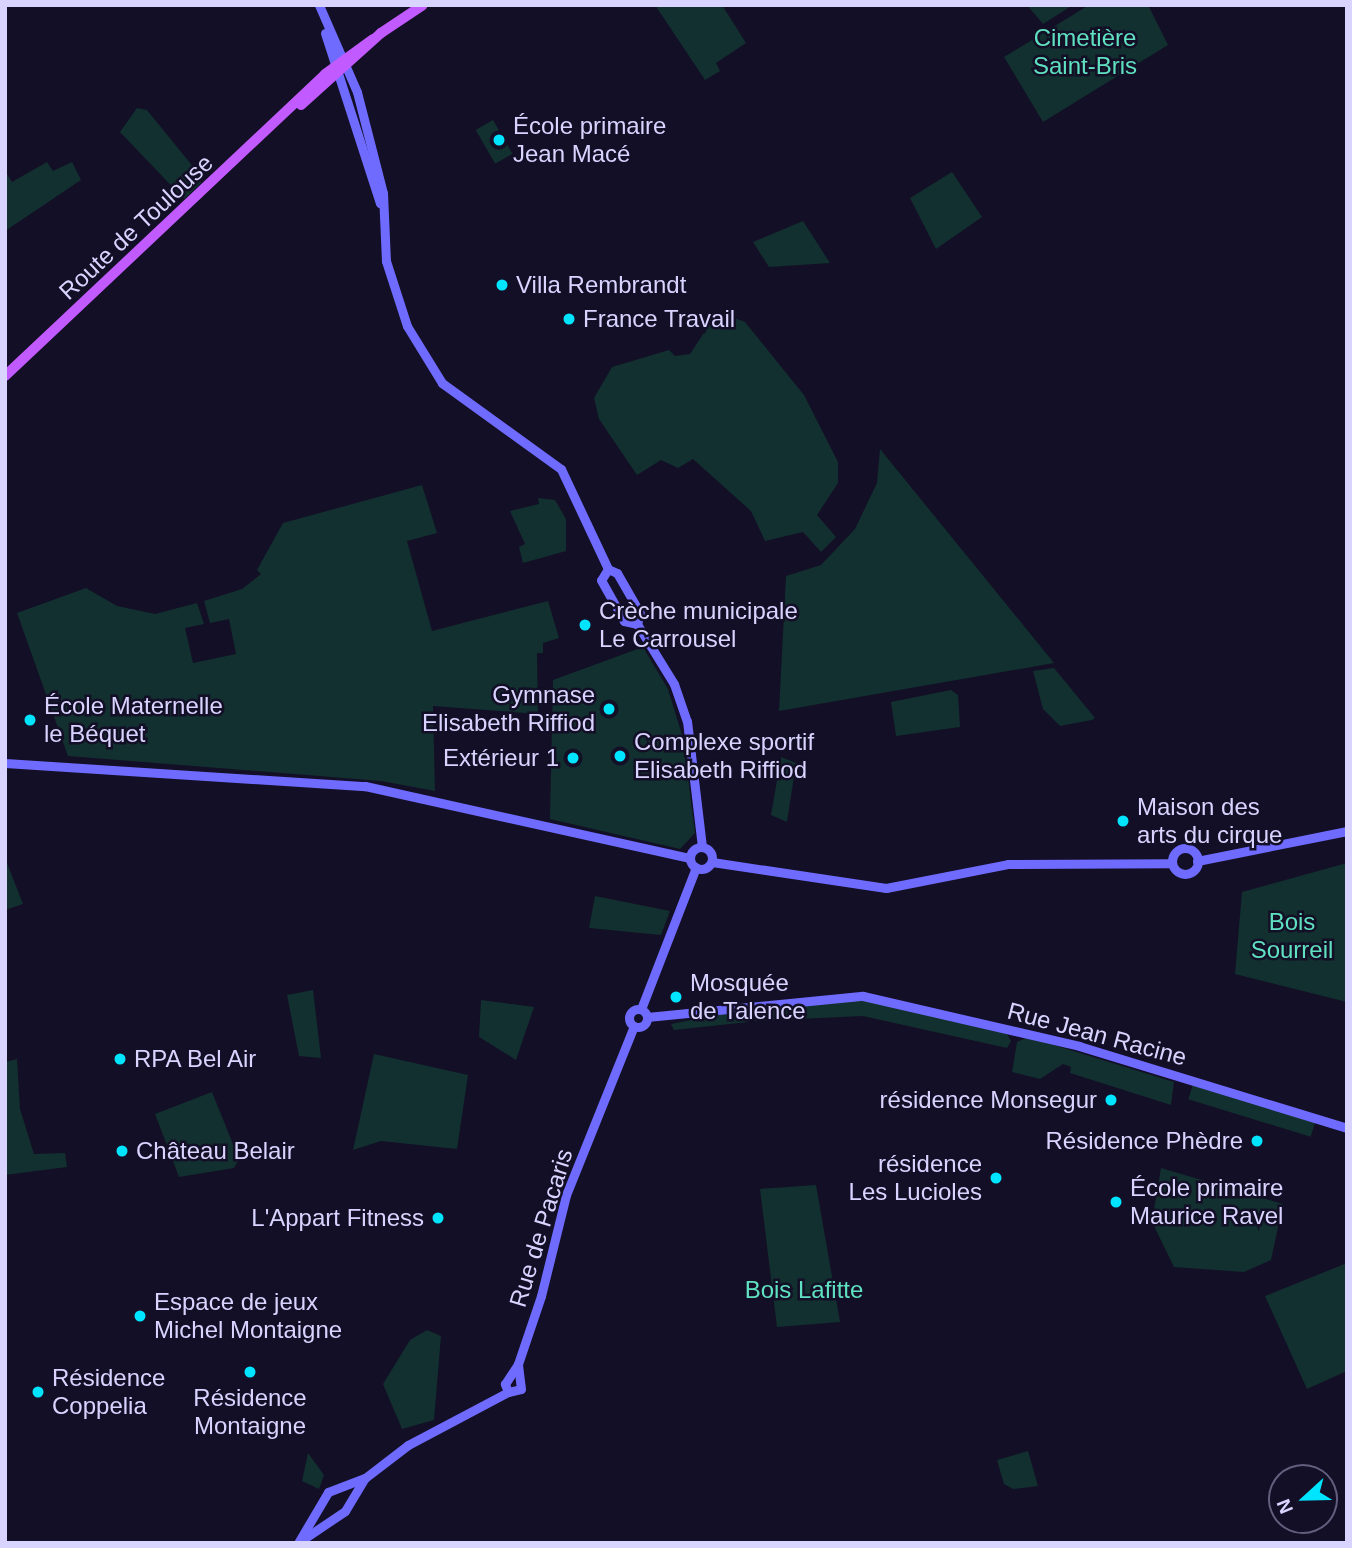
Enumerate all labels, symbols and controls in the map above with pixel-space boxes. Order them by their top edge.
park label: Cimetière Saint-Bris [1033,24,1137,80]
place label: École primaire Jean Macé [513,112,666,168]
marker: École primaire Jean Macé [491,132,507,148]
street label: Route de Toulouse [53,148,219,306]
place label: Villa Rembrandt [516,271,686,299]
marker: Villa Rembrandt [494,277,510,293]
place label: France Travail [583,305,735,333]
marker: France Travail [561,311,577,327]
place label: Crèche municipale Le Carrousel [599,597,798,653]
marker: Crèche municipale Le Carrousel [577,617,593,633]
place label: Gymnase Elisabeth Riffiod [422,681,595,737]
place label: École Maternelle le Béquet [44,692,223,748]
marker: Gymnase Elisabeth Riffiod [601,701,617,717]
marker: École Maternelle le Béquet [22,712,38,728]
place label: Complexe sportif Elisabeth Riffiod [634,728,814,784]
place label: Extérieur 1 [443,744,559,772]
marker: Complexe sportif Elisabeth Riffiod [612,748,628,764]
marker: Extérieur 1 [565,750,581,766]
place label: Maison des arts du cirque [1137,793,1282,849]
marker: Maison des arts du cirque [1115,813,1131,829]
park label: Bois Sourreil [1251,908,1333,964]
place label: Mosquée de Talence [690,969,806,1025]
marker: Mosquée de Talence [668,989,684,1005]
street label: Rue Jean Racine [1004,996,1190,1072]
place label: RPA Bel Air [134,1045,259,1073]
marker: RPA Bel Air [112,1051,128,1067]
place label: résidence Monsegur [880,1086,1097,1114]
marker: résidence Monsegur [1103,1092,1119,1108]
place label: Résidence Phèdre [1046,1127,1243,1155]
marker: Résidence Phèdre [1249,1133,1265,1149]
place label: Château Belair [136,1137,295,1165]
marker: Château Belair [114,1143,130,1159]
street label: Rue de Pacaris [503,1145,579,1311]
place label: résidence Les Lucioles [849,1150,982,1206]
marker: résidence Les Lucioles [988,1170,1004,1186]
place label: École primaire Maurice Ravel [1130,1174,1283,1230]
marker: École primaire Maurice Ravel [1108,1194,1124,1210]
place label: L'Appart Fitness [251,1204,424,1232]
marker: L'Appart Fitness [430,1210,446,1226]
park label: Bois Lafitte [745,1276,863,1304]
place label: Espace de jeux Michel Montaigne [154,1288,342,1344]
marker: Espace de jeux Michel Montaigne [132,1308,148,1324]
place label: Résidence Coppelia [52,1364,165,1420]
marker: Résidence Montaigne [242,1364,258,1380]
marker: Résidence Coppelia [30,1384,46,1400]
place label: Résidence Montaigne [193,1384,307,1440]
north arrow [1268,1464,1338,1534]
text: N [1273,1496,1297,1517]

